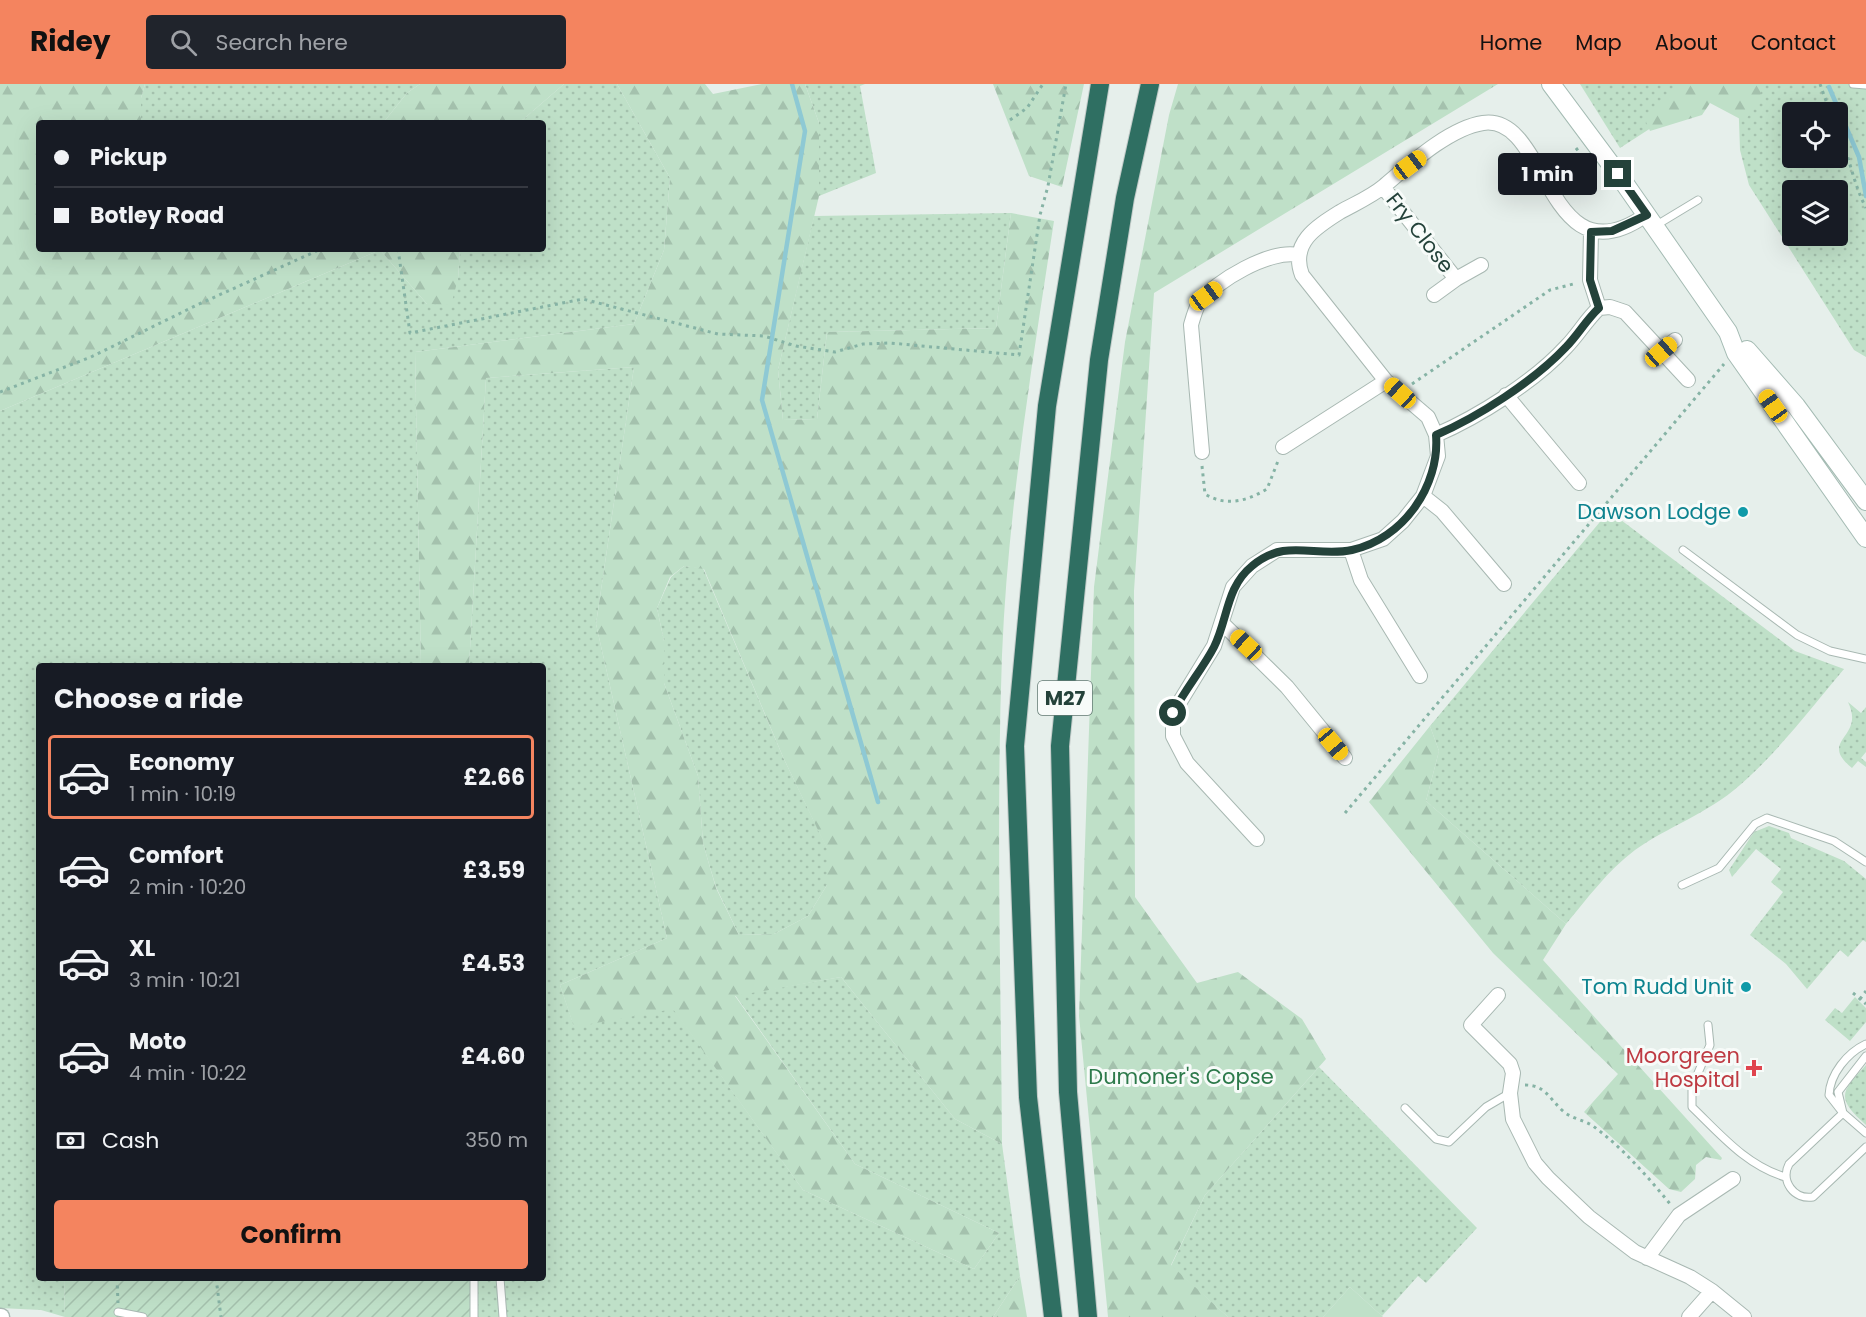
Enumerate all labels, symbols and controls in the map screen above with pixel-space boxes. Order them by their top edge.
search box [146,15,566,69]
text: Ridey [30,22,110,61]
icon: search [167,26,200,59]
text: Search here [215,27,348,58]
text: Home [1480,28,1542,57]
text: Map [1575,28,1622,57]
text: About [1655,28,1718,57]
text: Contact [1751,28,1836,57]
map controls [1782,102,1848,246]
button: locate [1782,102,1848,168]
text: Pickup [90,142,167,173]
car [1390,147,1430,183]
callout: 1 min [1498,153,1597,195]
text: 1 min [1521,160,1574,188]
route end [1604,160,1631,187]
button: layers [1782,180,1848,246]
street label: Fry Close [1380,186,1461,279]
text: Botley Road [90,200,224,231]
car [1186,278,1226,314]
car [1642,333,1680,371]
car [1381,374,1419,412]
car [1755,386,1791,426]
place label: Dawson Lodge [1577,497,1731,526]
marker: Dawson Lodge [1736,505,1750,519]
car [1227,626,1265,664]
text: Choose a ride [54,680,243,717]
road number: M27 [1038,681,1092,715]
route start [1159,699,1186,726]
car [1315,724,1351,764]
text: Economy [129,747,234,778]
icon: car [57,750,111,804]
text: £2.66 [464,762,525,793]
text: 1 min · 10:19 [129,780,236,808]
text: Comfort [129,840,223,871]
icon: car [57,843,111,897]
text: £3.59 [463,855,525,886]
text: 2 min · 10:20 [129,873,246,901]
text: XL [129,933,155,964]
icon: car [57,936,111,990]
text: £4.53 [462,948,525,979]
text: 3 min · 10:21 [129,966,240,994]
place label: Tom Rudd Unit [1581,972,1734,1001]
marker: Tom Rudd Unit [1739,980,1753,994]
text: Moto [129,1026,186,1057]
icon: car [57,1029,111,1083]
text: £4.60 [461,1041,525,1072]
place label: Moorgreen Hospital [1626,1041,1740,1094]
text: 4 min · 10:22 [129,1059,246,1087]
marker: Moorgreen Hospital [1745,1059,1763,1077]
park label: Dumoner's Copse [1088,1062,1274,1091]
icon: cash [54,1124,87,1157]
text: Cash [102,1125,159,1156]
text: 350 m [465,1126,528,1154]
button: Confirm [54,1200,528,1269]

